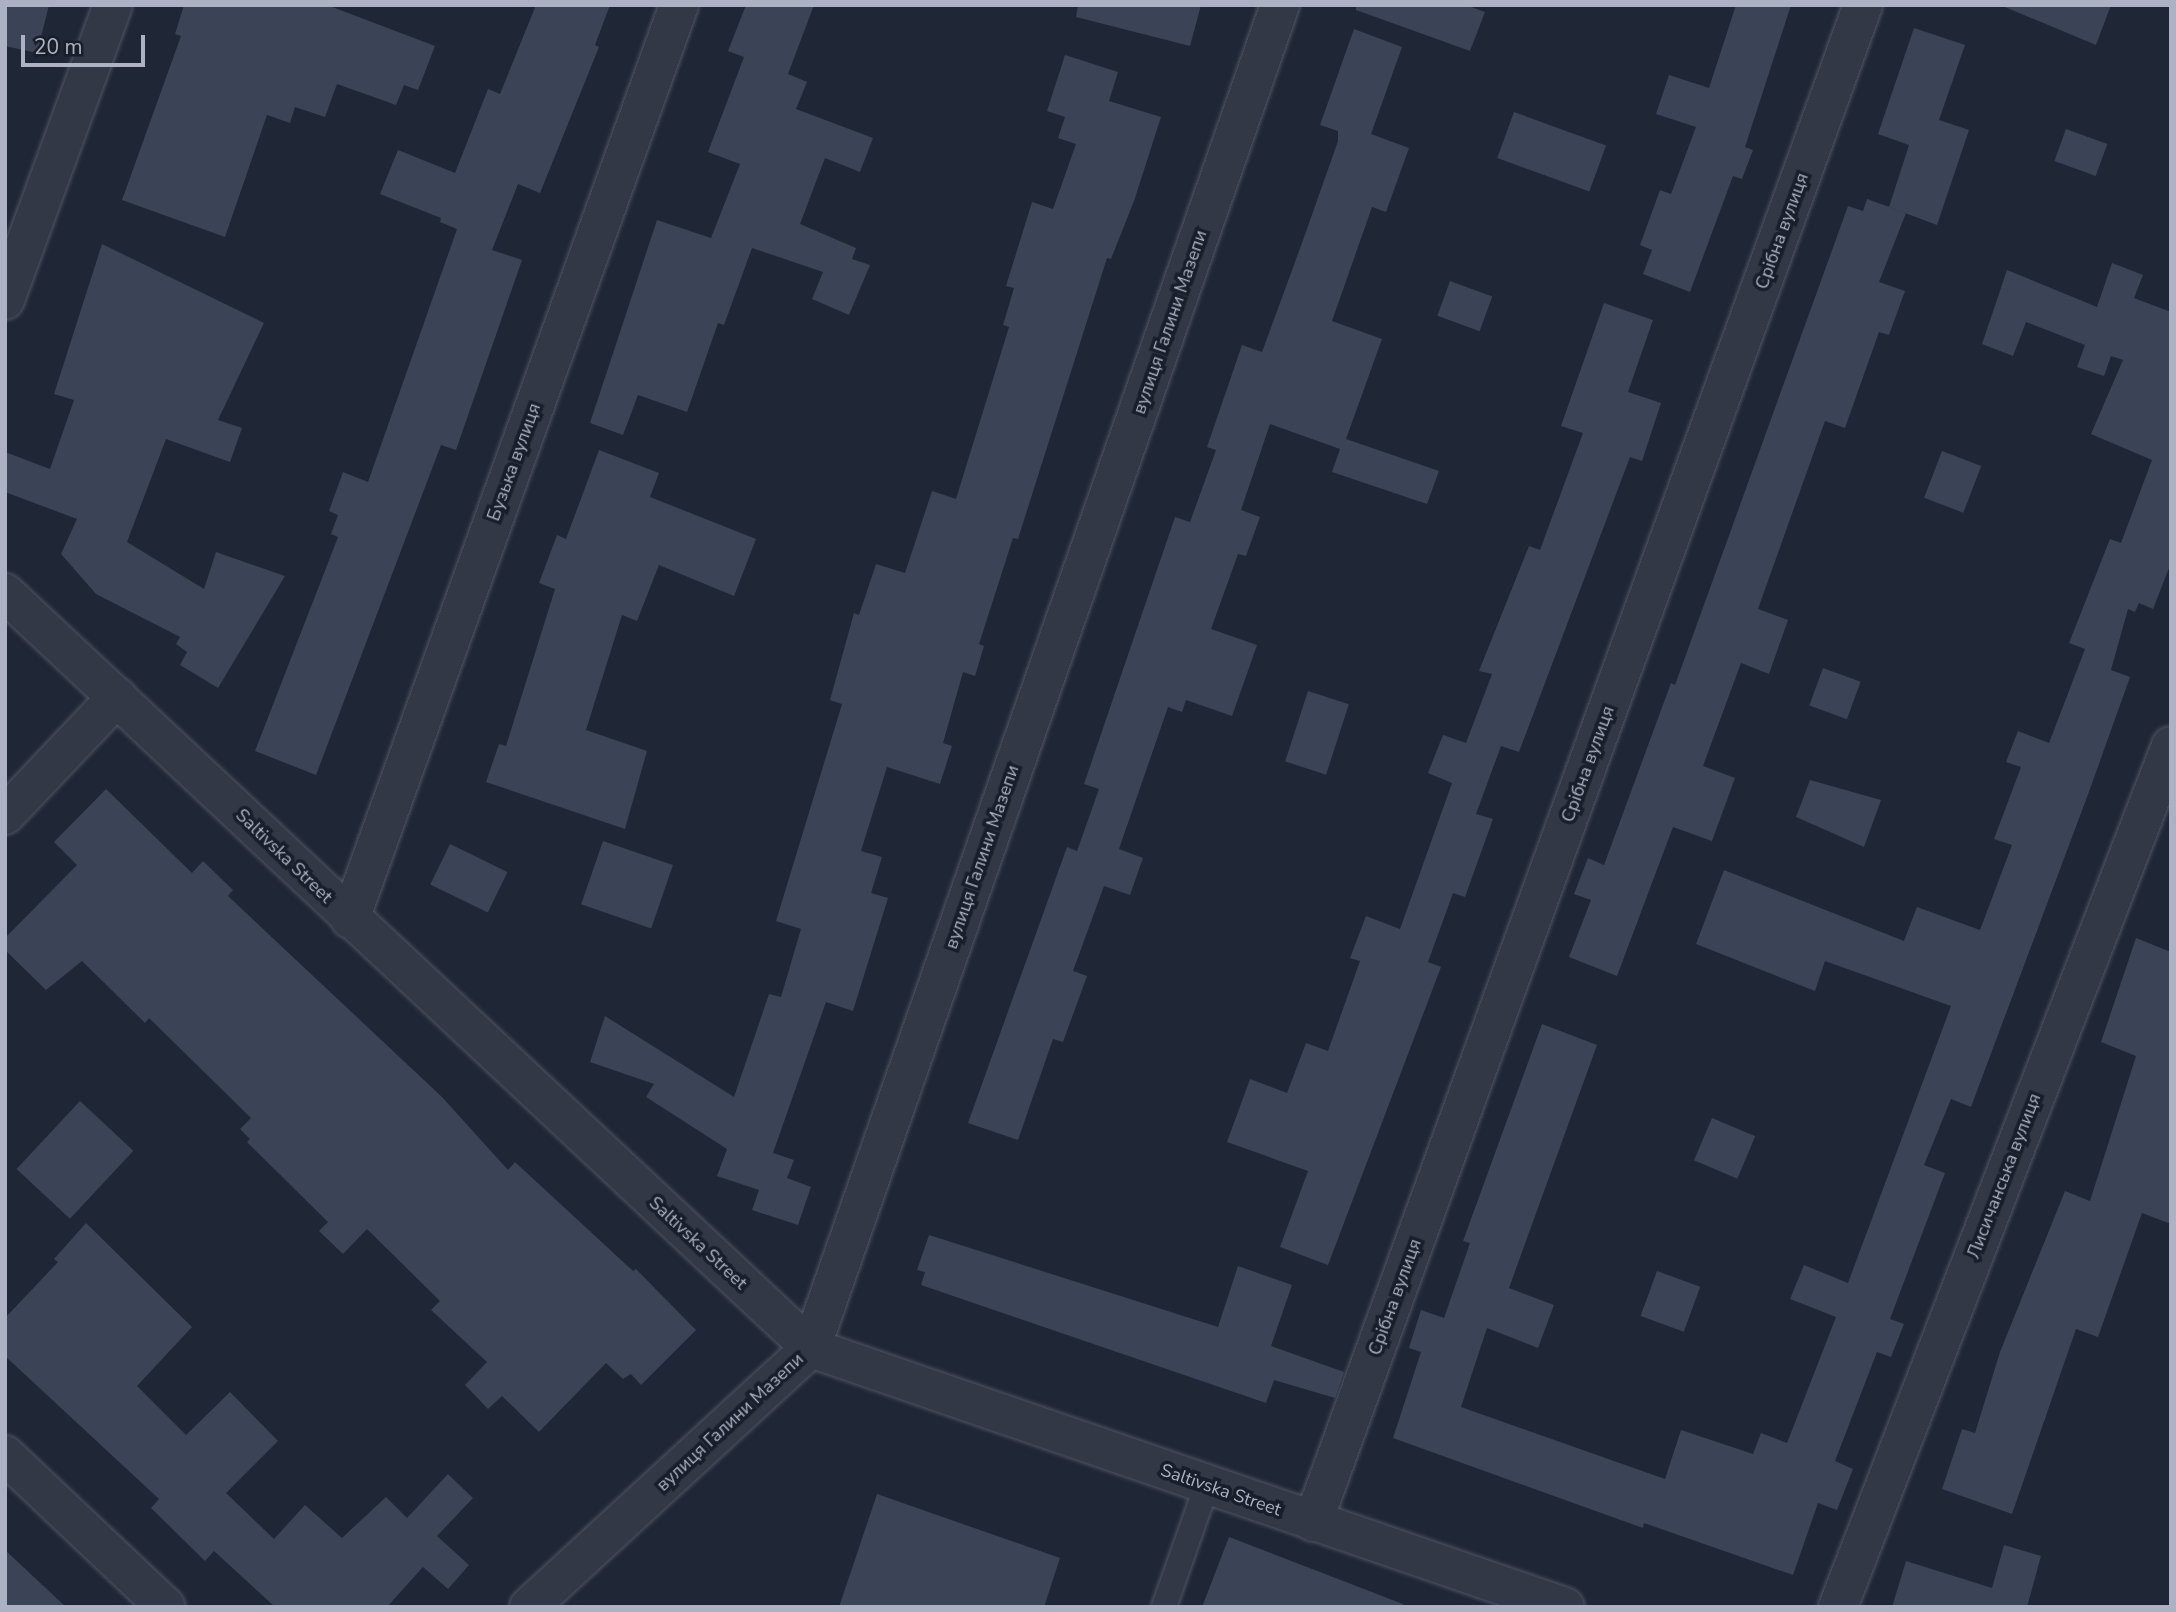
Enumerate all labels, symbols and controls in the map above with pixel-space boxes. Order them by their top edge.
scale bar [24,21,149,65]
text: 20 m [34,33,83,61]
street label: Срібна вулиця [1751,170,1813,292]
street label: вулиця Галини Мазепи [1128,227,1212,417]
street label: Бузька вулиця [483,400,545,524]
street label: Срібна вулиця [1557,703,1619,825]
street label: вулиця Галини Мазепи [940,762,1024,952]
street label: Saltivska Street [231,804,337,908]
street label: Лисичанська вулиця [1963,1090,2045,1262]
street label: Saltivska Street [644,1192,752,1294]
street label: Срібна вулиця [1364,1236,1426,1358]
street label: вулиця Галини Мазепи [652,1348,808,1496]
street label: Saltivska Street [1158,1459,1284,1521]

